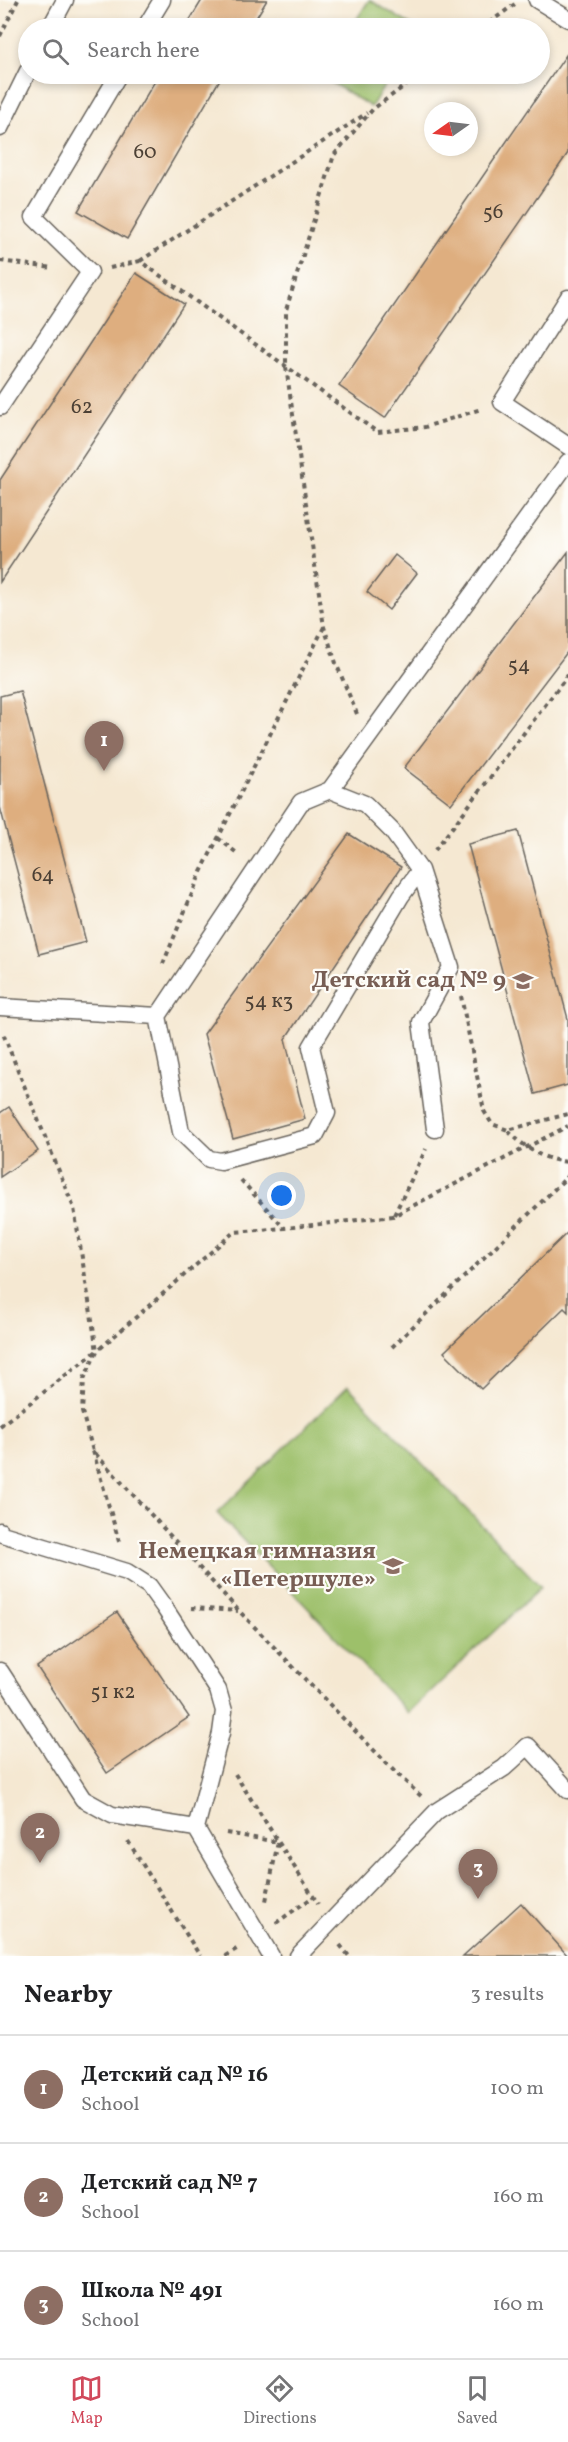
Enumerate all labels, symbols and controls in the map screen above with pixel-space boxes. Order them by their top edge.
search box [18,18,550,84]
icon: search [39,35,72,68]
text: Search here [87,36,200,67]
north arrow [424,102,478,156]
house number: 60 [133,138,157,167]
house number: 56 [483,198,503,227]
house number: 62 [71,393,93,422]
house number: 54 [508,651,530,680]
pin: 1 [84,722,124,771]
house number: 64 [32,861,54,890]
place label: Детский сад № 9 [311,964,506,998]
school or university icon: Детский сад № 9 [511,969,535,993]
house number: 54 к3 [245,987,293,1016]
your location [267,1181,296,1210]
place label: Немецкая гимназия «Петершуле» [138,1535,376,1597]
school or university icon: Немецкая гимназия «Петершуле» [381,1554,405,1578]
house number: 51 к2 [91,1678,135,1707]
pin: 2 [20,1814,60,1863]
pin: 3 [458,1850,498,1899]
text: Nearby [24,1977,113,2013]
text: 3 results [470,1981,544,2009]
text: Детский сад № 16 [81,2060,268,2091]
text: 1 [39,2075,48,2103]
text: 100 m [490,2075,544,2103]
text: School [81,2091,139,2119]
text: Детский сад № 7 [81,2168,258,2199]
text: 2 [38,2183,49,2211]
text: 160 m [492,2183,544,2211]
text: School [81,2199,139,2227]
text: Школа № 491 [81,2276,223,2307]
text: 3 [38,2291,49,2319]
text: 160 m [492,2291,544,2319]
text: School [81,2307,139,2335]
tab: Map [70,2372,103,2430]
tab: Directions [243,2372,317,2430]
tab: Saved [457,2372,498,2430]

